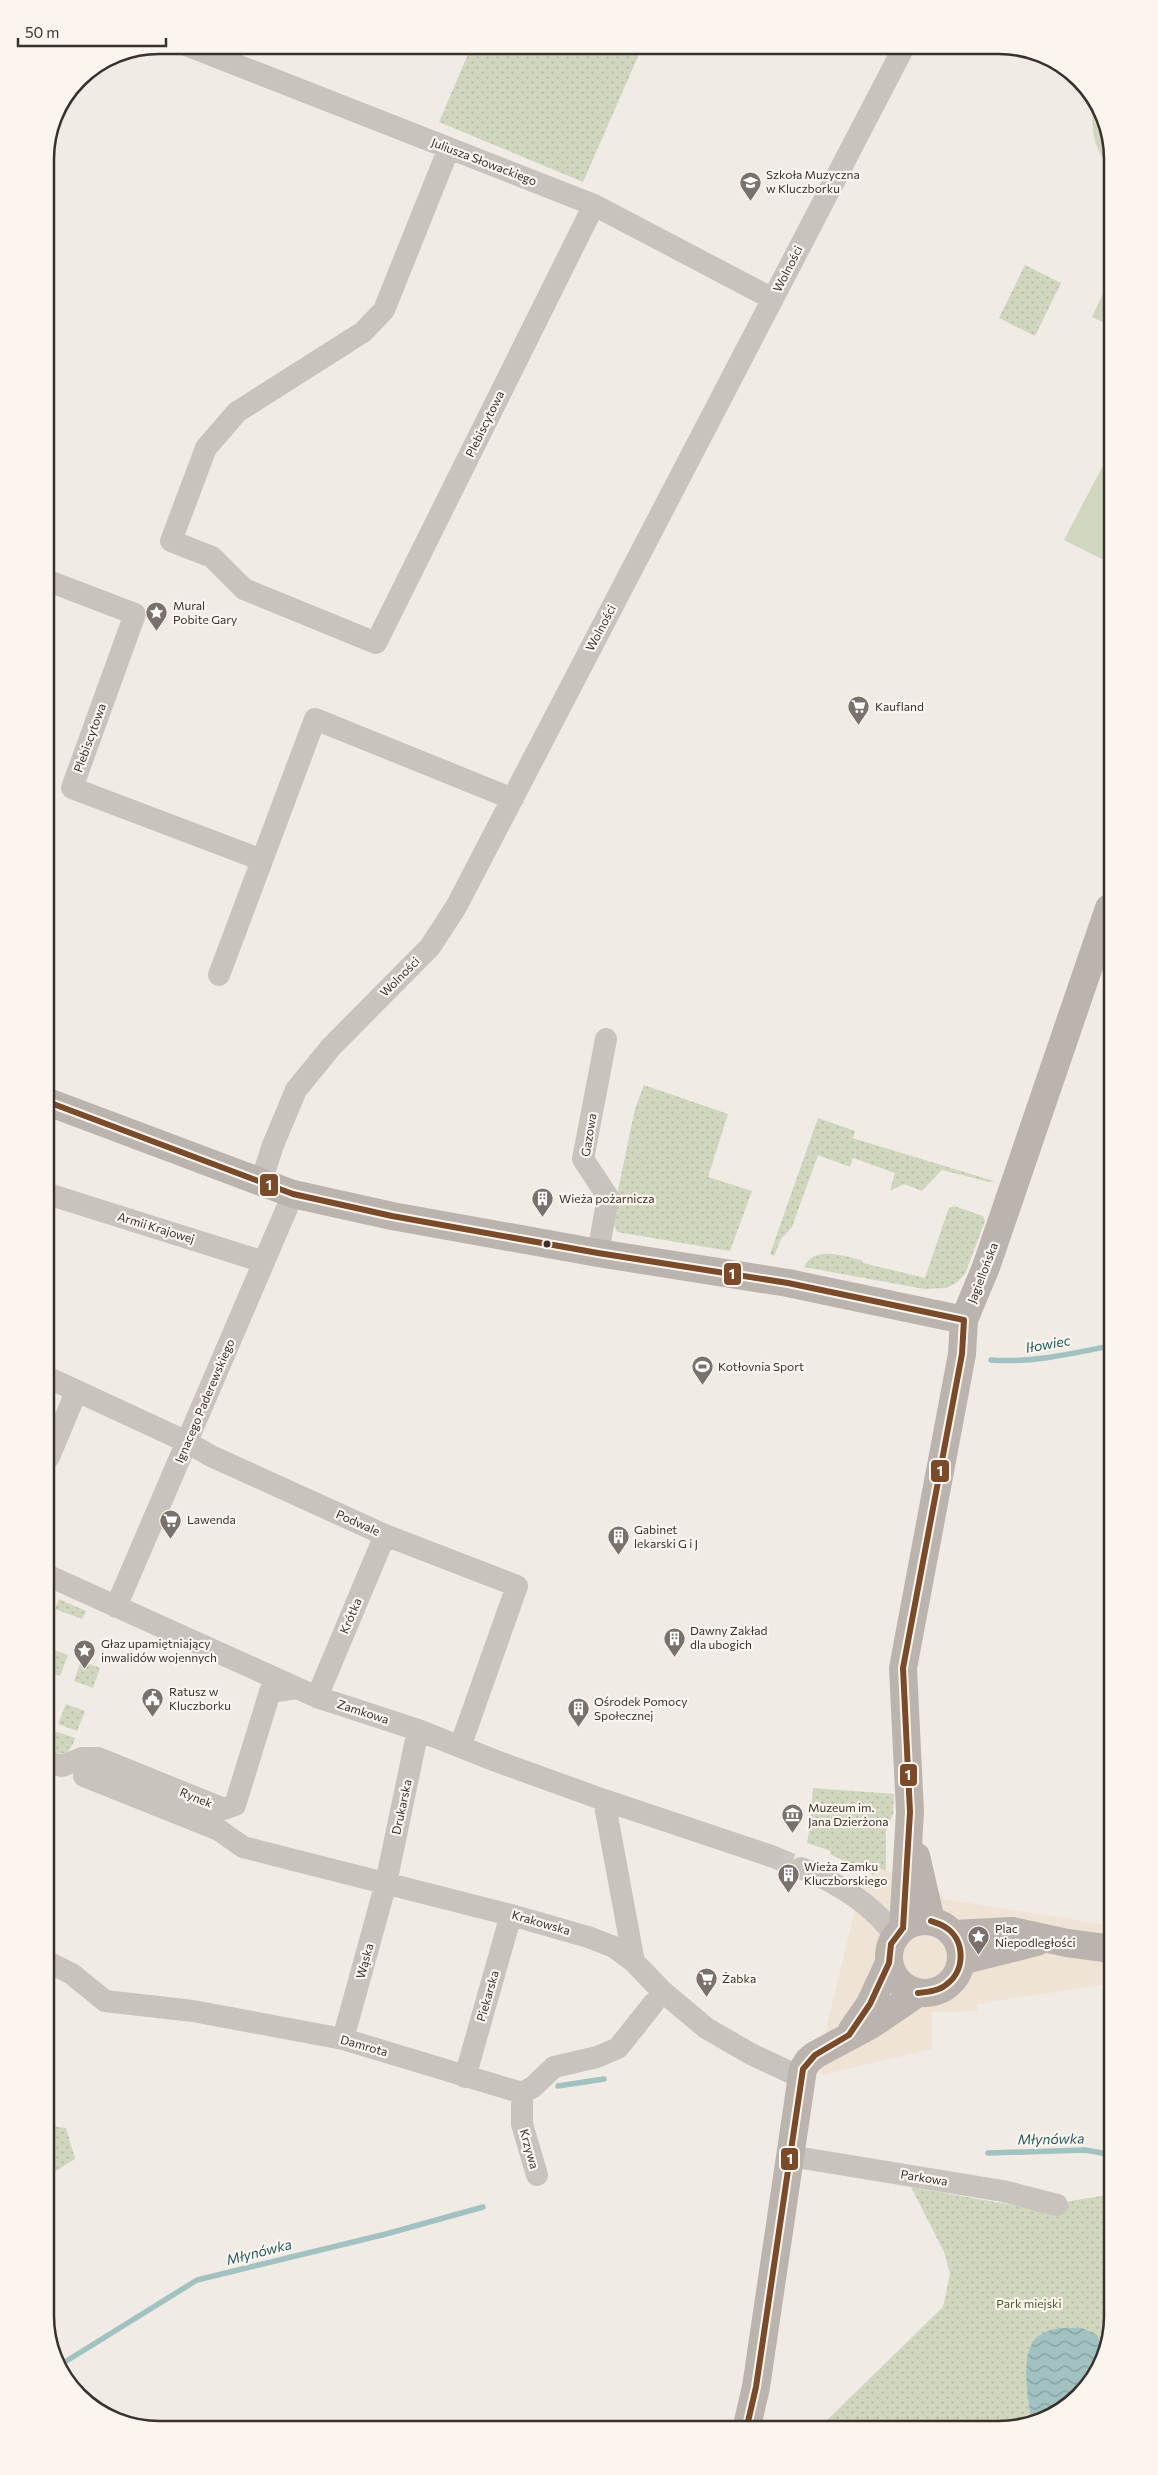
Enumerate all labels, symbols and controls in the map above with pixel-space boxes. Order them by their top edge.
scale bar [18,15,165,47]
text: 50 m [25,23,59,41]
street label: Juliusza Słowackiego [429,134,539,189]
place label: Szkoła Muzyczna w Kluczborku [766,167,860,195]
school or university icon: Szkoła Muzyczna w Kluczborku [738,170,762,201]
street label: Wolności [770,243,805,294]
street label: Plebiscytowa [462,388,506,459]
place label: Mural Pobite Gary [173,598,237,626]
place icon: Mural Pobite Gary [145,601,169,632]
street label: Wolności [582,602,618,653]
supermarket icon: Kaufland [847,695,871,726]
place label: Kaufland [875,699,924,713]
street label: Plebiscytowa [70,701,108,774]
street label: Wolności [377,954,422,999]
street label: Gazowa [578,1112,598,1158]
line badge: 1 [259,1173,279,1197]
text: 1 [266,1176,272,1193]
building icon: Wieża pożarnicza [531,1187,555,1218]
place label: Wieża pożarnicza [559,1191,655,1205]
street label: Armii Krajowej [116,1209,197,1245]
unlabelled marker [542,1239,552,1249]
street label: Jagiellońska [964,1240,1001,1305]
line badge: 1 [723,1262,742,1286]
text: 1 [729,1265,735,1282]
water label: Iłowiec [1024,1331,1072,1356]
street label: Ignacego Paderewskiego [172,1336,237,1465]
sports icon: Kotłovnia Sport [690,1355,714,1386]
place label: Kotłovnia Sport [718,1359,804,1373]
line badge: 1 [930,1459,950,1483]
text: 1 [937,1462,943,1479]
street label: Podwale [334,1506,383,1538]
supermarket icon: Lawenda [159,1508,183,1539]
place label: Lawenda [187,1512,236,1526]
place label: Gabinet lekarski G i J [634,1522,698,1551]
building icon: Gabinet lekarski G i J [606,1525,630,1556]
street label: Krótka [336,1596,364,1636]
place label: Dawny Zakład dla ubogich [690,1623,768,1651]
building icon: Dawny Zakład dla ubogich [662,1626,686,1657]
place label: Głaz upamiętniający inwalidów wojennych [101,1636,217,1664]
place icon: Głaz upamiętniający inwalidów wojennych [73,1639,97,1670]
place label: Ratusz w Kluczborku [169,1684,231,1712]
public building icon: Ratusz w Kluczborku [141,1687,165,1718]
place label: Ośrodek Pomocy Społecznej [594,1694,687,1722]
street label: Zamkowa [336,1696,391,1726]
building icon: Ośrodek Pomocy Społecznej [566,1697,590,1728]
line badge: 1 [899,1763,918,1787]
text: 1 [905,1766,911,1783]
street label: Drukarska [388,1778,414,1836]
street label: Rynek [178,1784,215,1810]
place label: Muzeum im. Jana Dzierżona [808,1800,889,1829]
museum icon: Muzeum im. Jana Dzierżona [780,1803,804,1834]
place label: Wieża Zamku Kluczborskiego [804,1859,888,1887]
building icon: Wieża Zamku Kluczborskiego [776,1862,800,1893]
street label: Krakowska [511,1907,572,1937]
place label: Plac Niepodległości [995,1921,1076,1949]
place icon: Plac Niepodległości [967,1924,991,1955]
street label: Wąska [353,1941,375,1980]
supermarket icon: Żabka [694,1967,718,1998]
street label: Piekarska [473,1969,501,2023]
place label: Żabka [722,1971,756,1985]
street label: Damrota [339,2032,389,2058]
street label: Krzywa [518,2127,542,2170]
water label: Młynówka [1017,2129,1085,2148]
line badge: 1 [780,2147,799,2171]
text: 1 [787,2150,793,2167]
street label: Parkowa [900,2166,949,2188]
water label: Młynówka [224,2235,293,2268]
park label: Park miejski [996,2296,1062,2310]

